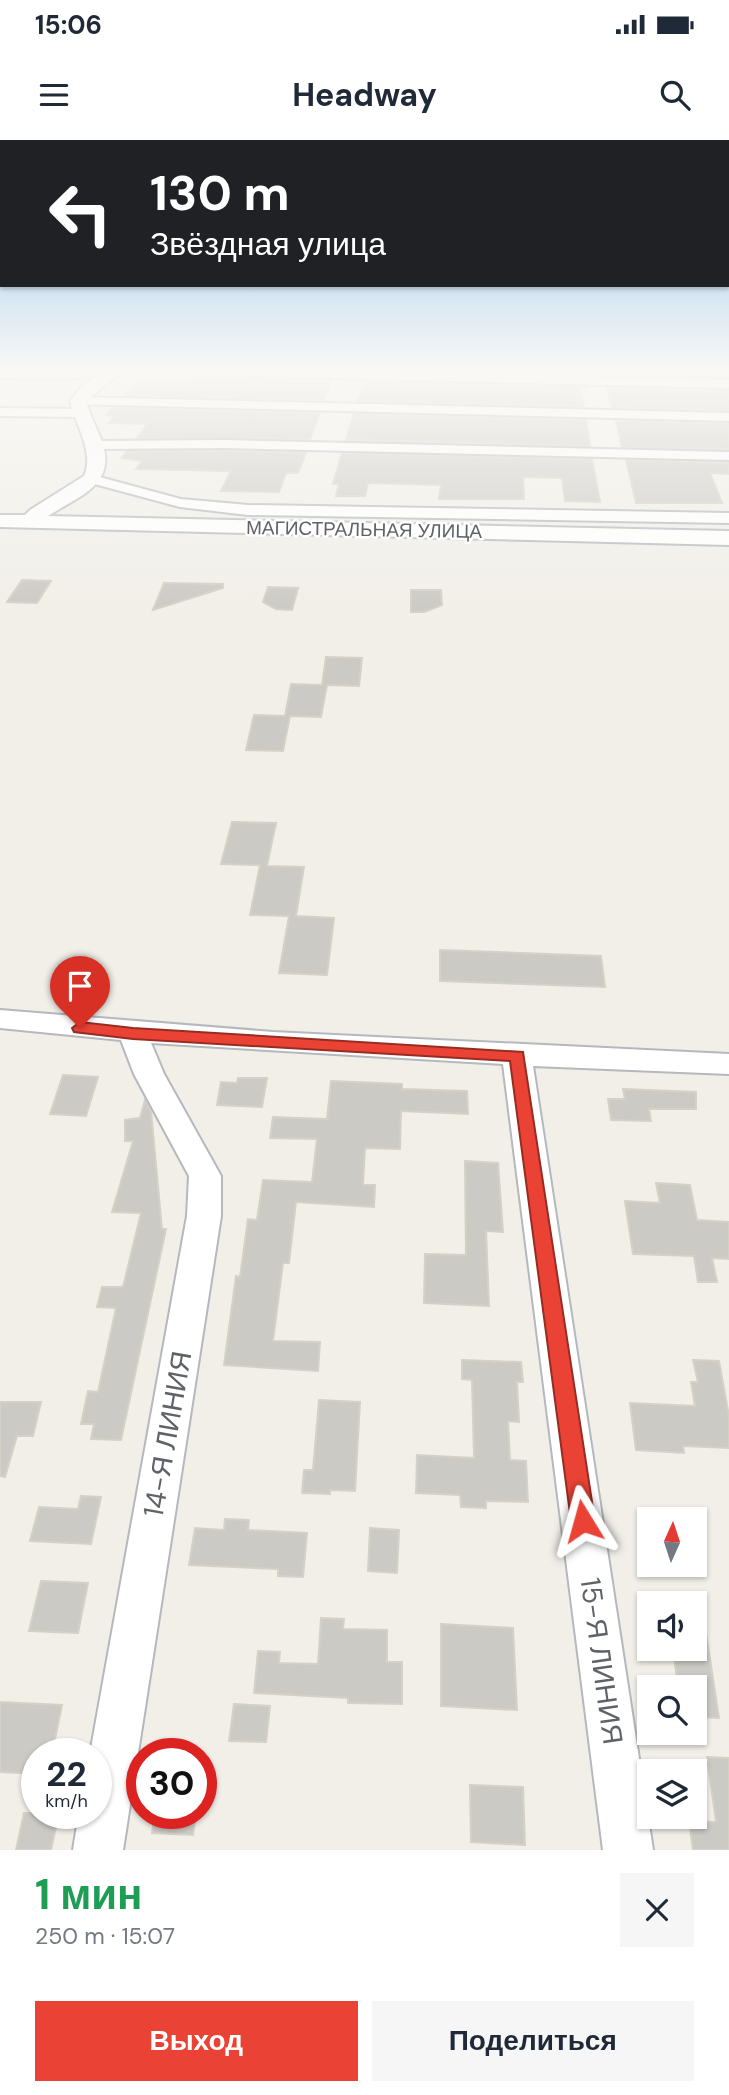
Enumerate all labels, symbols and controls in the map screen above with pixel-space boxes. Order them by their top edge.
text: 15:06 [35,8,102,42]
text: Headway [292,74,437,116]
icon: menu [35,76,73,114]
icon: search [656,76,694,114]
text: 130 m [150,161,290,225]
icon: left [35,168,126,259]
text: Звёздная улица [150,223,386,265]
street label: МАГИСТРАЛЬНАЯ УЛИЦА [246,515,483,544]
pin [50,956,110,1028]
icon: arrive [61,967,99,1005]
street label: 14-Я ЛИНИЯ [135,1348,200,1520]
position arrow [546,1484,620,1558]
north arrow [637,1507,707,1577]
map controls [637,1507,707,1829]
street label: 15-Я ЛИНИЯ [572,1575,631,1747]
button: sound [637,1591,707,1661]
button: search [637,1675,707,1745]
speed limit sign: 30 [126,1738,217,1829]
text: 22 [46,1751,87,1797]
button: layers [637,1759,707,1829]
text: km/h [45,1789,88,1813]
text: 1 мин [35,1867,142,1922]
button: close [620,1873,694,1947]
text: 250 m · 15:07 [35,1921,175,1951]
button: Выход [35,2001,358,2081]
button: Поделиться [372,2001,694,2081]

